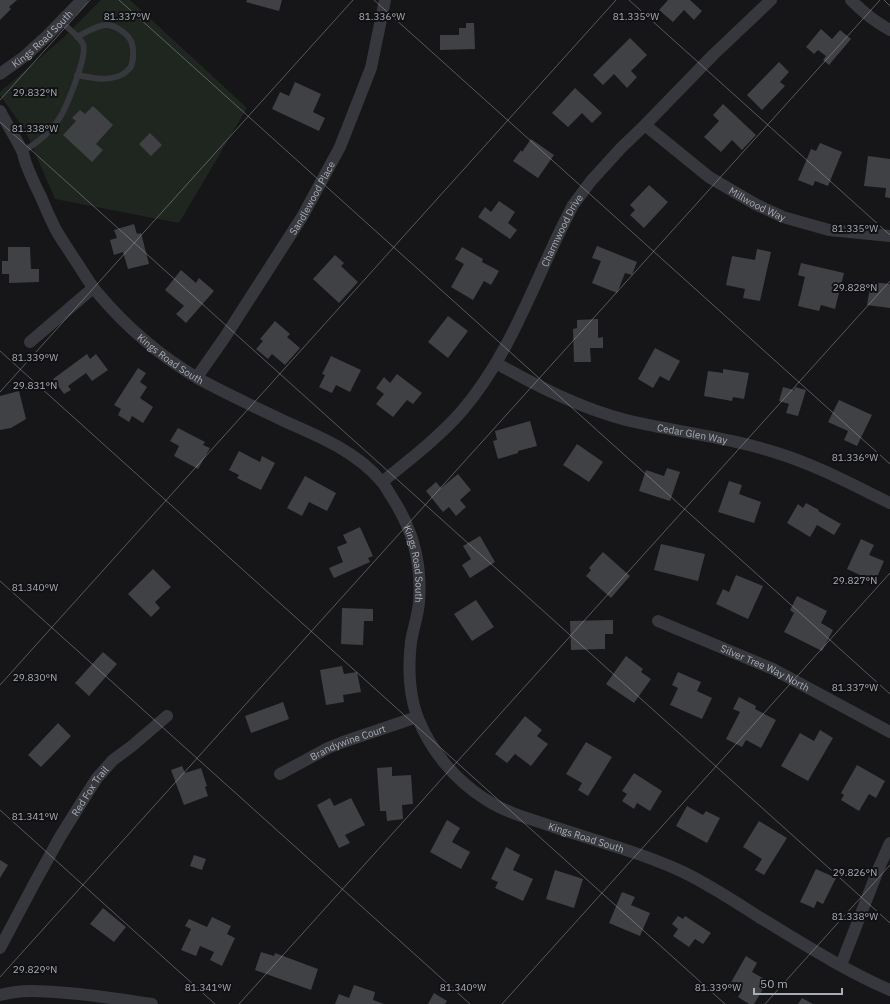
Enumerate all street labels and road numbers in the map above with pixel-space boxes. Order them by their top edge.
street label: Kings Road South [9,7,75,70]
street label: Sandlewood Place [286,158,338,237]
street label: Millwood Way [727,184,788,224]
street label: Charmwood Drive [538,191,586,269]
street label: Kings Road South [135,330,206,387]
street label: Cedar Glen Way [656,420,729,446]
street label: Kings Road South [401,523,426,603]
street label: Silver Tree Way North [719,641,812,694]
street label: Brandywine Court [307,721,388,763]
street label: Red Fox Trail [68,763,111,818]
street label: Kings Road South [547,819,626,855]

